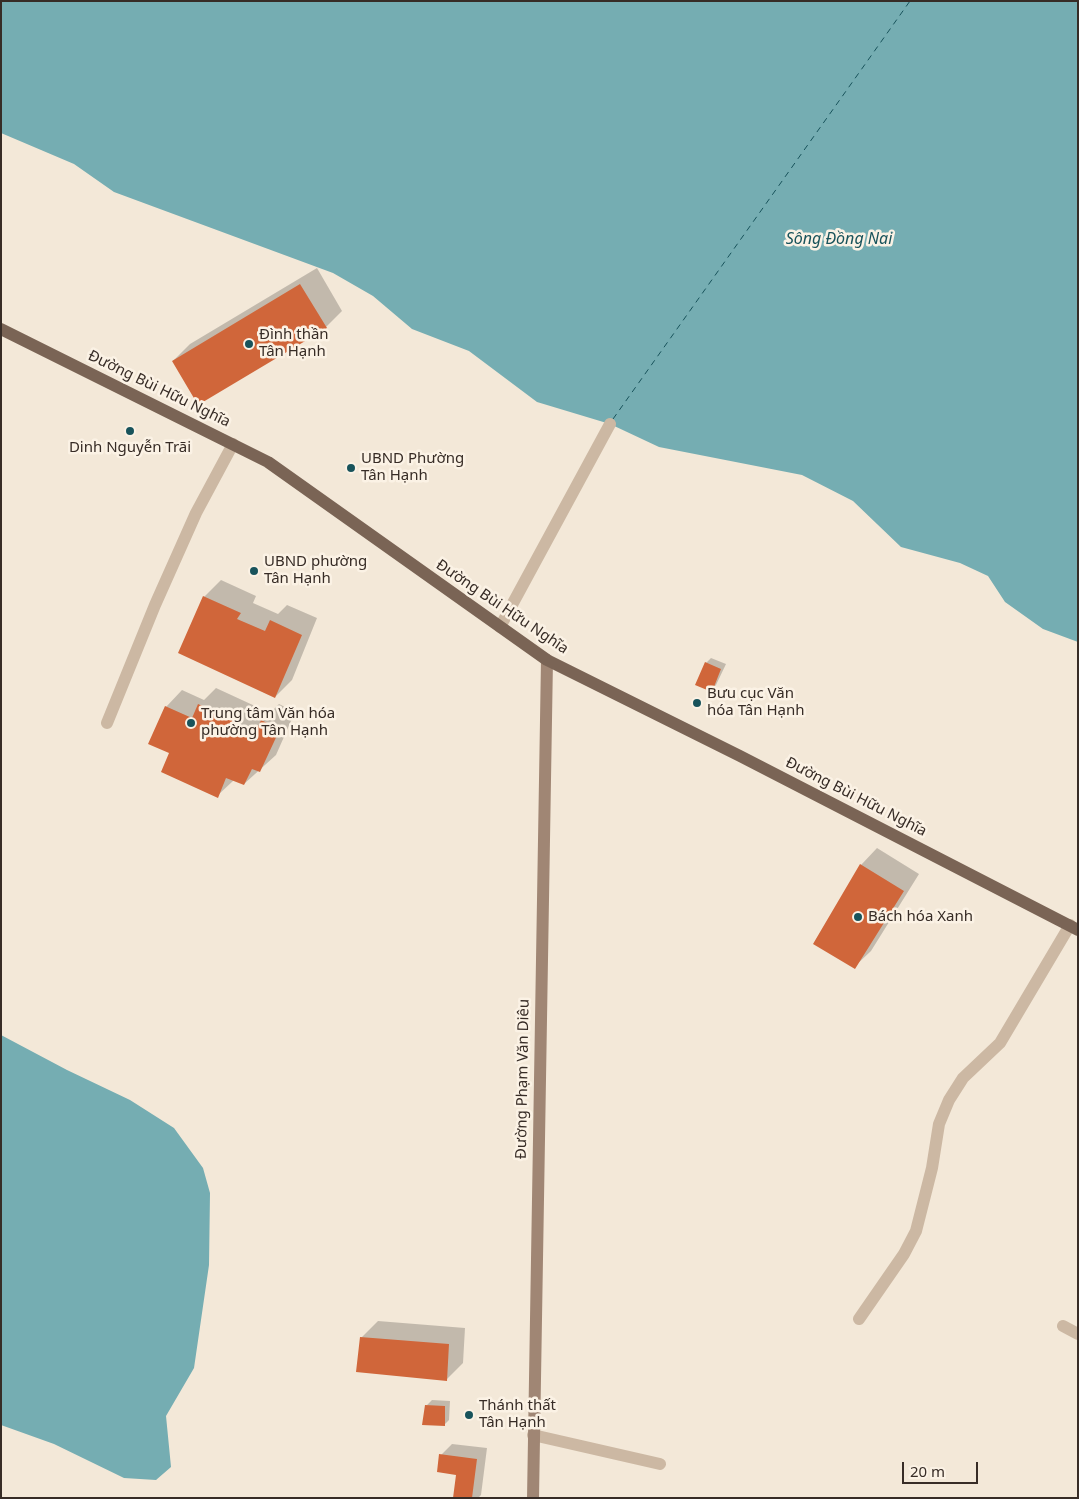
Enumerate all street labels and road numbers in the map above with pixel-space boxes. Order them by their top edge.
street label: Đường Bùi Hữu Nghĩa [85,347,233,431]
street label: Đường Bùi Hữu Nghĩa [432,556,572,658]
street label: Đường Bùi Hữu Nghĩa [782,754,930,840]
street label: Đường Phạm Văn Diêu [513,999,533,1159]

